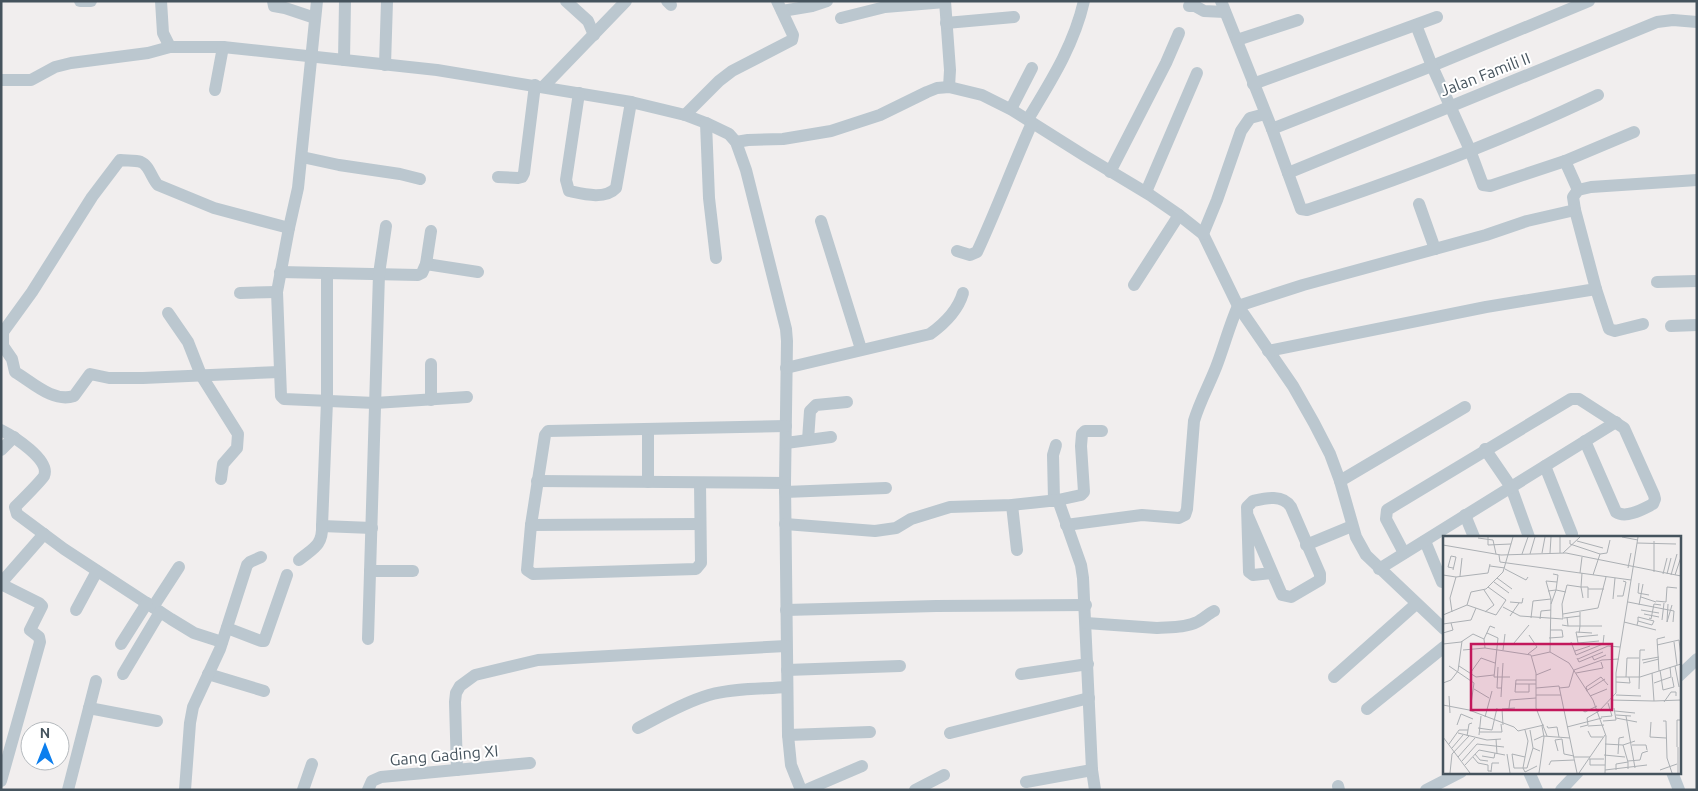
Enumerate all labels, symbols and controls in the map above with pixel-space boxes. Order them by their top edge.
street label: Jalan Famili II [1437,49,1533,99]
inset map [1443,536,1680,774]
north arrow [20,721,70,771]
text: N [40,725,50,741]
street label: Gang Gading XI [389,741,499,769]

